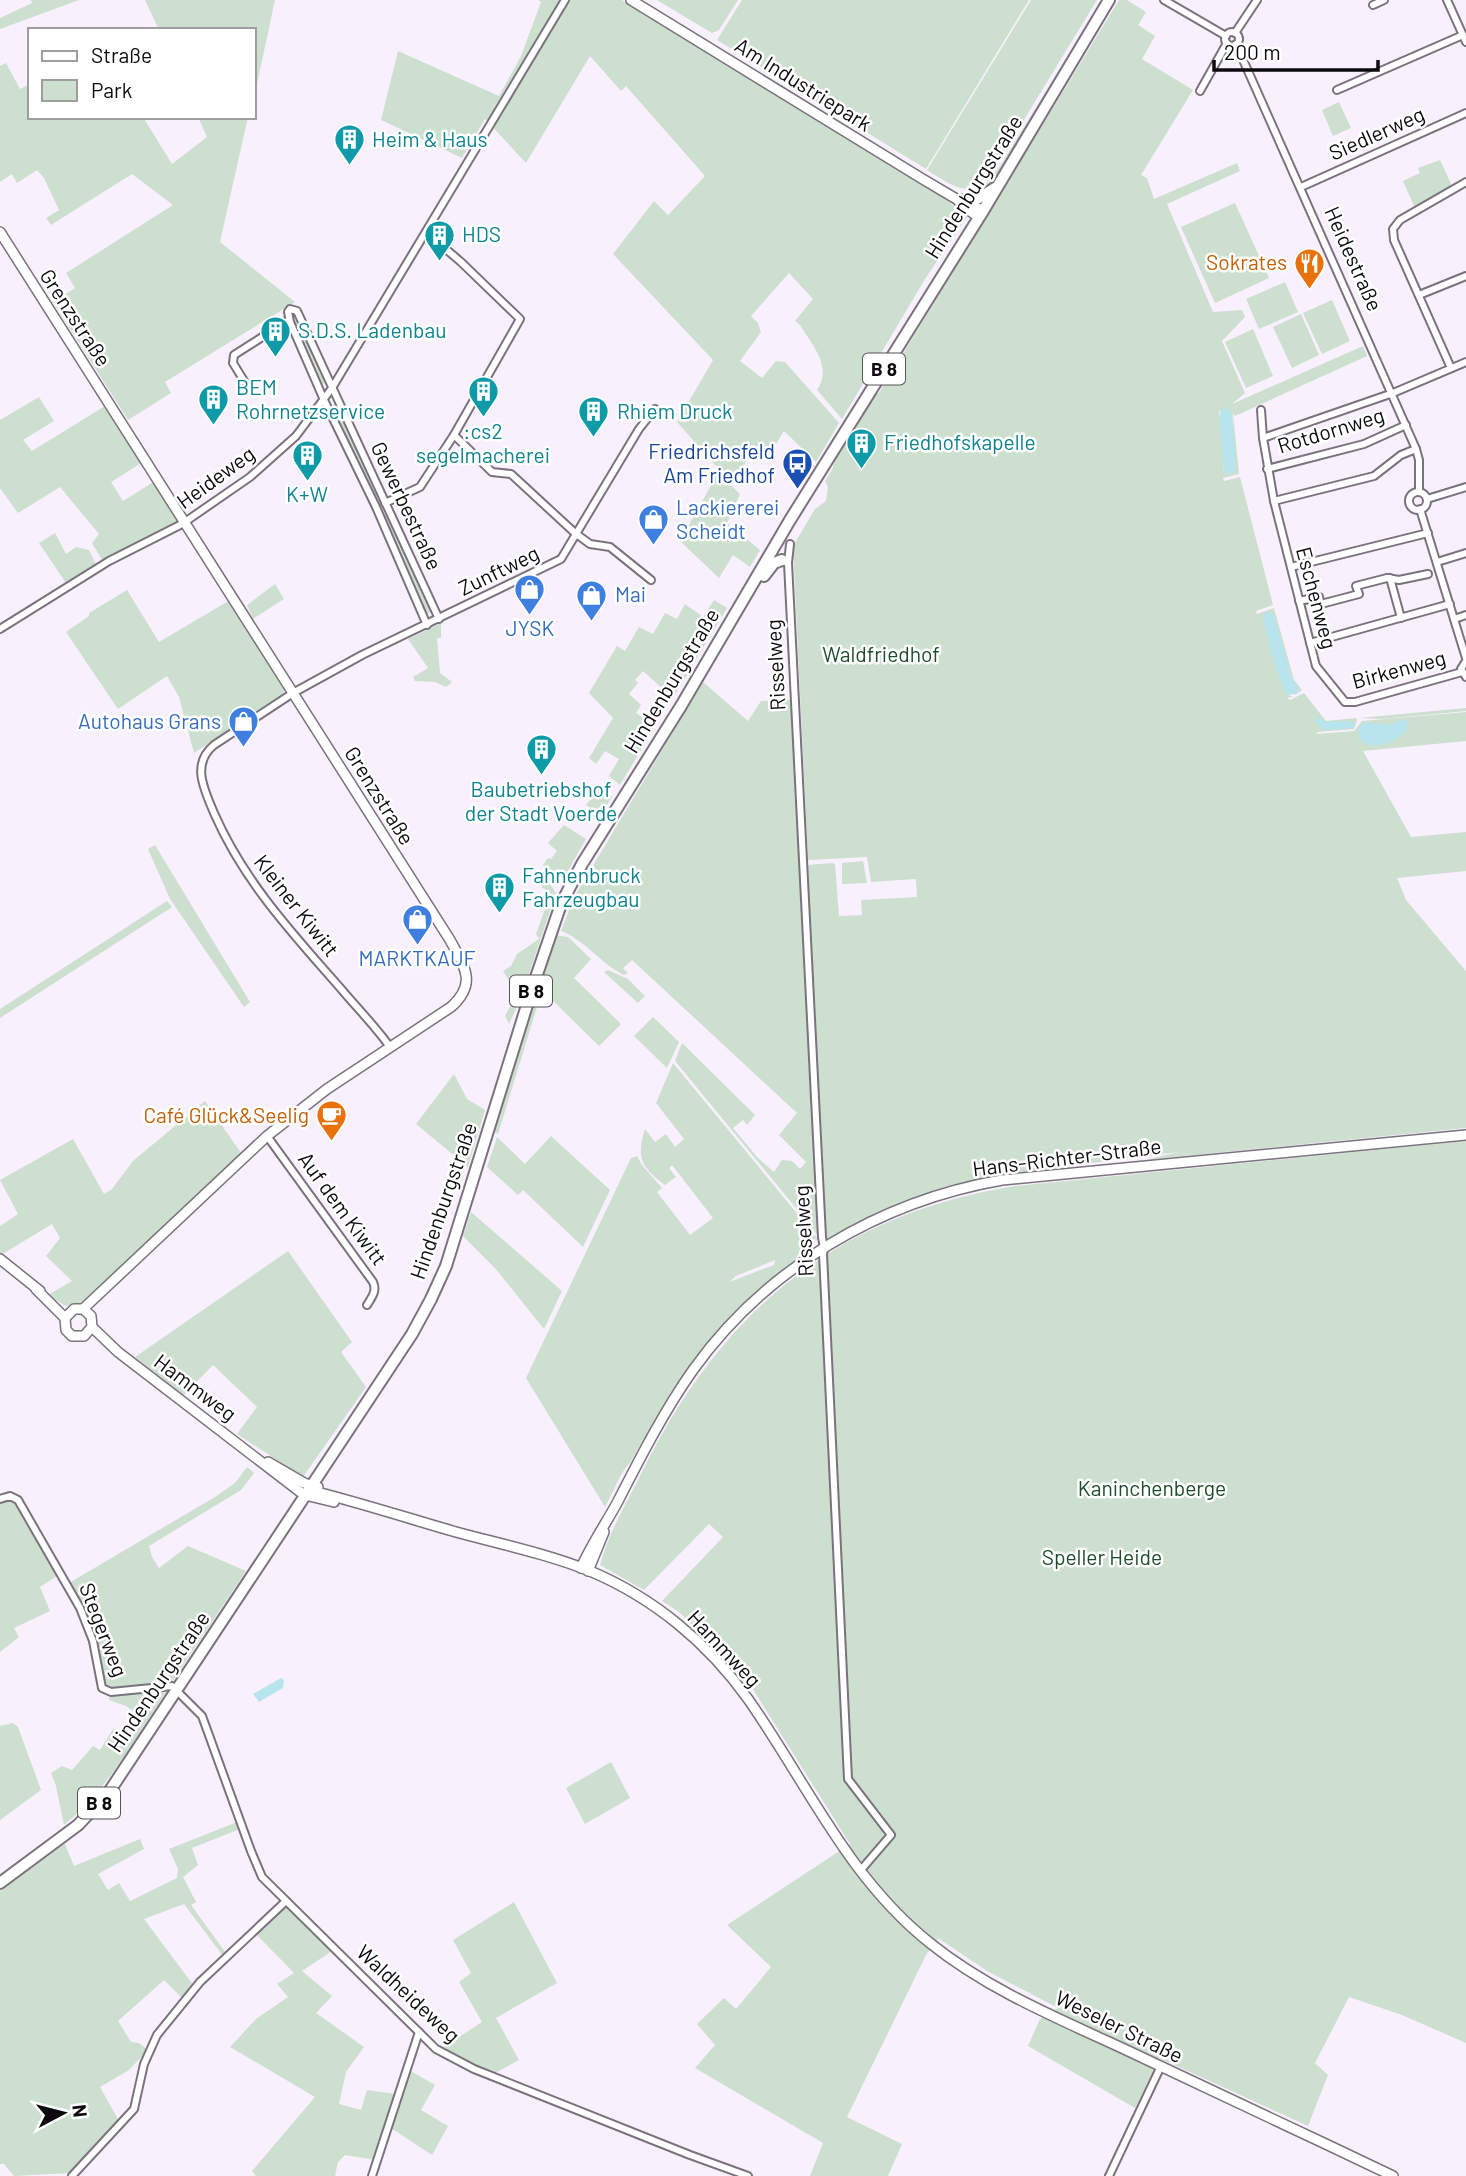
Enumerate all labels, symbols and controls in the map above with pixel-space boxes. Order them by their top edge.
legend [28,28,256,119]
scale bar [1214,28,1378,72]
street label: Am Industriepark [731,32,877,136]
text: 200 m [1224,39,1281,64]
text: Straße [91,42,152,67]
text: Park [91,77,132,102]
street label: Siedlerweg [1325,101,1428,165]
street label: Hindenburgstraße [919,110,1027,263]
building icon: Heim & Haus [332,123,366,167]
place label: Heim & Haus [372,126,488,151]
street label: Heidestraße [1320,202,1389,314]
building icon: HDS [422,218,456,262]
place label: HDS [462,221,501,246]
restaurant icon: Sokrates [1293,246,1327,290]
place label: Sokrates [1206,249,1287,274]
street label: Grenzstraße [35,264,117,371]
building icon: S.D.S. Ladenbau [258,314,292,358]
place label: S.D.S. Ladenbau [298,317,446,342]
road number: B 8 [863,354,905,384]
place label: BEM Rohrnetzservice [236,374,385,423]
building icon: :cs2 segelmacherei [466,375,500,419]
building icon: BEM Rohrnetzservice [196,383,230,427]
building icon: Rhiem Druck [577,395,611,439]
place label: Rhiem Druck [617,398,733,423]
street label: Rotdornweg [1274,401,1387,458]
place label: :cs2 segelmacherei [416,418,550,467]
building icon: Friedhofskapelle [844,426,878,470]
place label: Friedhofskapelle [884,429,1036,454]
street label: Gewerbestraße [367,437,448,573]
building icon: K+W [290,438,324,482]
place label: Friedrichsfeld Am Friedhof [648,438,775,487]
street label: Heideweg [171,440,259,513]
bus stop icon: Friedrichsfeld Am Friedhof [781,447,815,491]
place label: K+W [286,481,328,506]
place label: Lackiererei Scheidt [676,494,779,543]
shop icon: Lackiererei Scheidt [636,503,670,547]
street label: Zunftweg [454,539,543,600]
street label: Eschenweg [1292,544,1343,651]
shop icon: JYSK [513,572,547,616]
shop icon: Mai [575,578,609,622]
place label: Mai [615,581,646,606]
street label: Hindenburgstraße [618,603,724,757]
place label: JYSK [506,615,555,640]
street label: Risselweg [760,619,789,711]
park label: Waldfriedhof [822,641,940,666]
street label: Birkenweg [1349,644,1448,693]
shop icon: Autohaus Grans [227,705,261,749]
place label: Autohaus Grans [78,708,221,733]
building icon: Baubetriebshof der Stadt Voerde [524,733,558,777]
street label: Grenzstraße [340,741,420,849]
place label: Baubetriebshof der Stadt Voerde [465,776,617,825]
street label: Kleiner Kiwitt [250,849,345,961]
place label: Fahnenbruck Fahrzeugbau [522,862,641,911]
building icon: Fahnenbruck Fahrzeugbau [482,871,516,915]
shop icon: MARKTKAUF [400,902,434,946]
place label: MARKTKAUF [359,945,476,970]
road number: B 8 [510,976,552,1007]
cafe icon: Café Glück&Seelig [315,1099,349,1143]
place label: Café Glück&Seelig [144,1102,309,1127]
street label: Hindenburgstraße [404,1119,481,1282]
street label: Hans-Richter-Straße [971,1133,1163,1181]
street label: Auf dem Kiwitt [294,1147,393,1270]
street label: Risselweg [788,1185,817,1277]
street label: Hammweg [150,1348,242,1426]
park label: Kaninchenberge [1078,1475,1226,1500]
park label: Speller Heide [1042,1544,1162,1569]
street label: Stegerweg [75,1579,134,1680]
street label: Hammweg [683,1604,767,1692]
street label: Hindenburgstraße [101,1606,214,1756]
road number: B 8 [78,1787,120,1818]
street label: Waldheideweg [352,1939,466,2047]
street label: Weseler Straße [1052,1984,1187,2067]
north arrow [28,2078,98,2148]
text: N [68,2103,93,2119]

